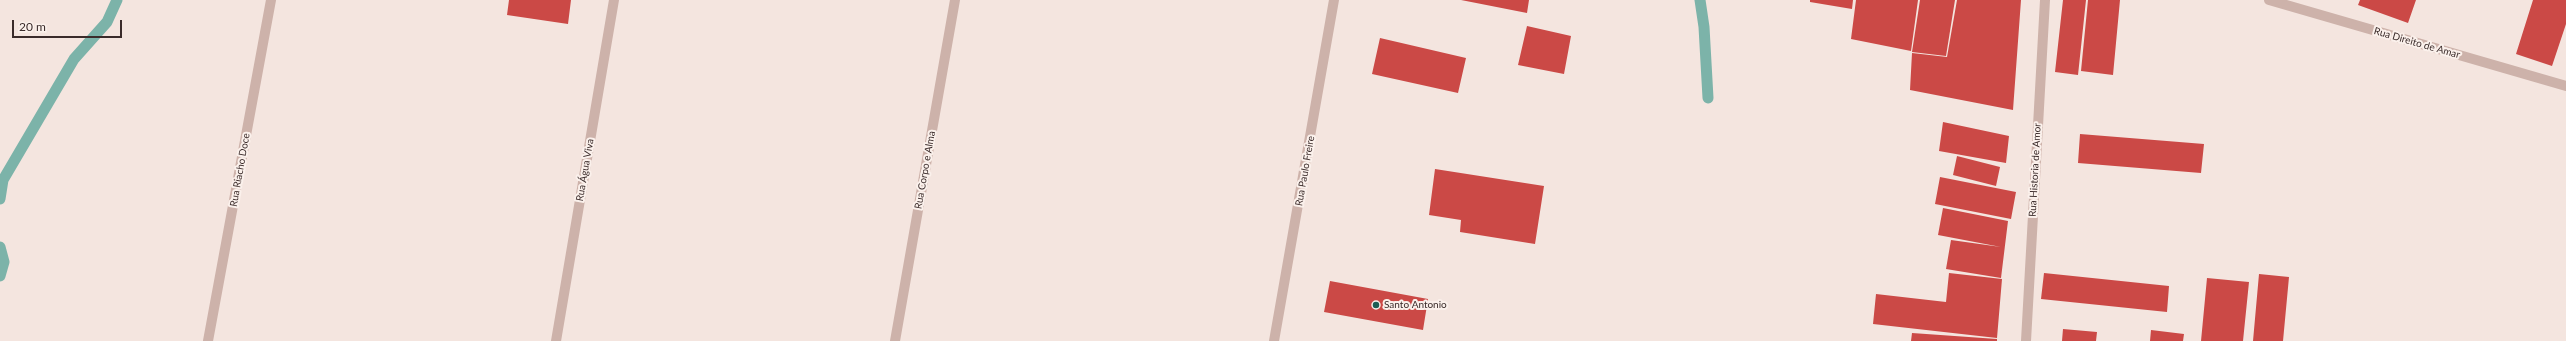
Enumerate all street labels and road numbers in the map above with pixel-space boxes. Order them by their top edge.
street label: Rua Direito de Amar [2373,25,2461,61]
street label: Rua Historia de Amor [2027,123,2043,217]
street label: Rua Corpo e Alma [912,130,938,210]
street label: Rua Riacho Doce [228,132,252,208]
street label: Rua Paulo Freire [1293,135,1317,207]
street label: Rua Água Viva [574,138,596,202]

